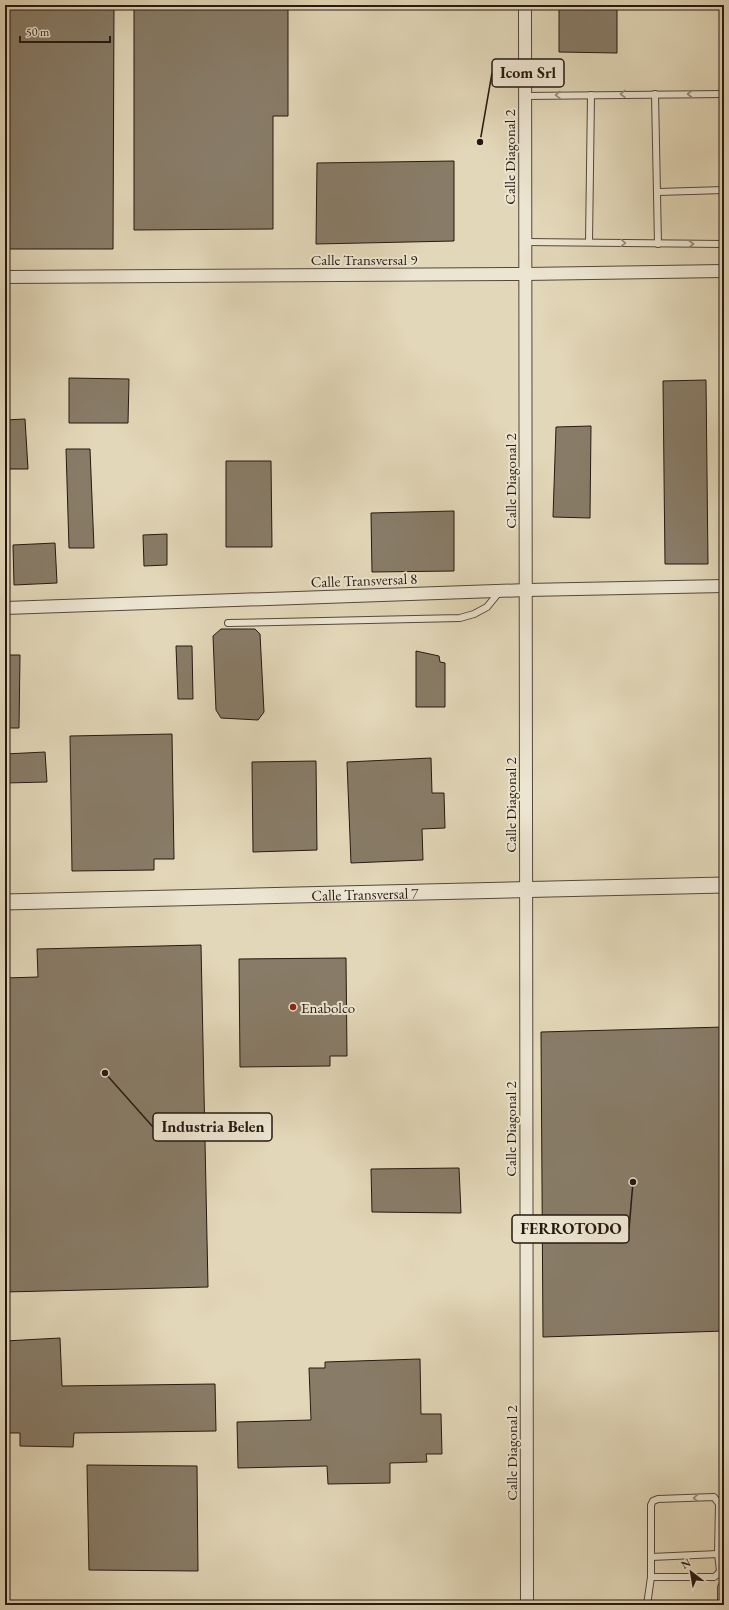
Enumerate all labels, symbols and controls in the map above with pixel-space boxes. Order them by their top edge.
scale bar [20,18,110,44]
text: 50 m [26,24,50,40]
callout: Icom Srl [492,59,564,87]
text: Icom Srl [500,62,557,83]
one-way arrow [620,90,626,98]
one-way arrow [687,90,693,98]
one-way arrow [555,91,561,99]
street label: Calle Diagonal 2 [500,109,519,205]
one-way arrow [620,239,626,247]
one-way arrow [688,240,694,248]
street label: Calle Transversal 9 [311,250,417,269]
street label: Calle Diagonal 2 [501,433,520,529]
street label: Calle Transversal 8 [310,569,418,591]
street label: Calle Diagonal 2 [501,757,520,853]
street label: Calle Transversal 7 [311,883,419,904]
place label: Enabolco [301,998,355,1017]
marker: Enabolco [288,1002,298,1012]
street label: Calle Diagonal 2 [501,1081,520,1177]
callout: Industria Belen [153,1113,272,1141]
text: Industria Belen [161,1116,265,1137]
callout: FERROTODO [512,1215,629,1243]
text: FERROTODO [520,1218,622,1239]
street label: Calle Diagonal 2 [502,1405,521,1501]
one-way arrow [693,1493,699,1502]
north arrow [671,1552,711,1592]
text: N [678,1555,693,1572]

